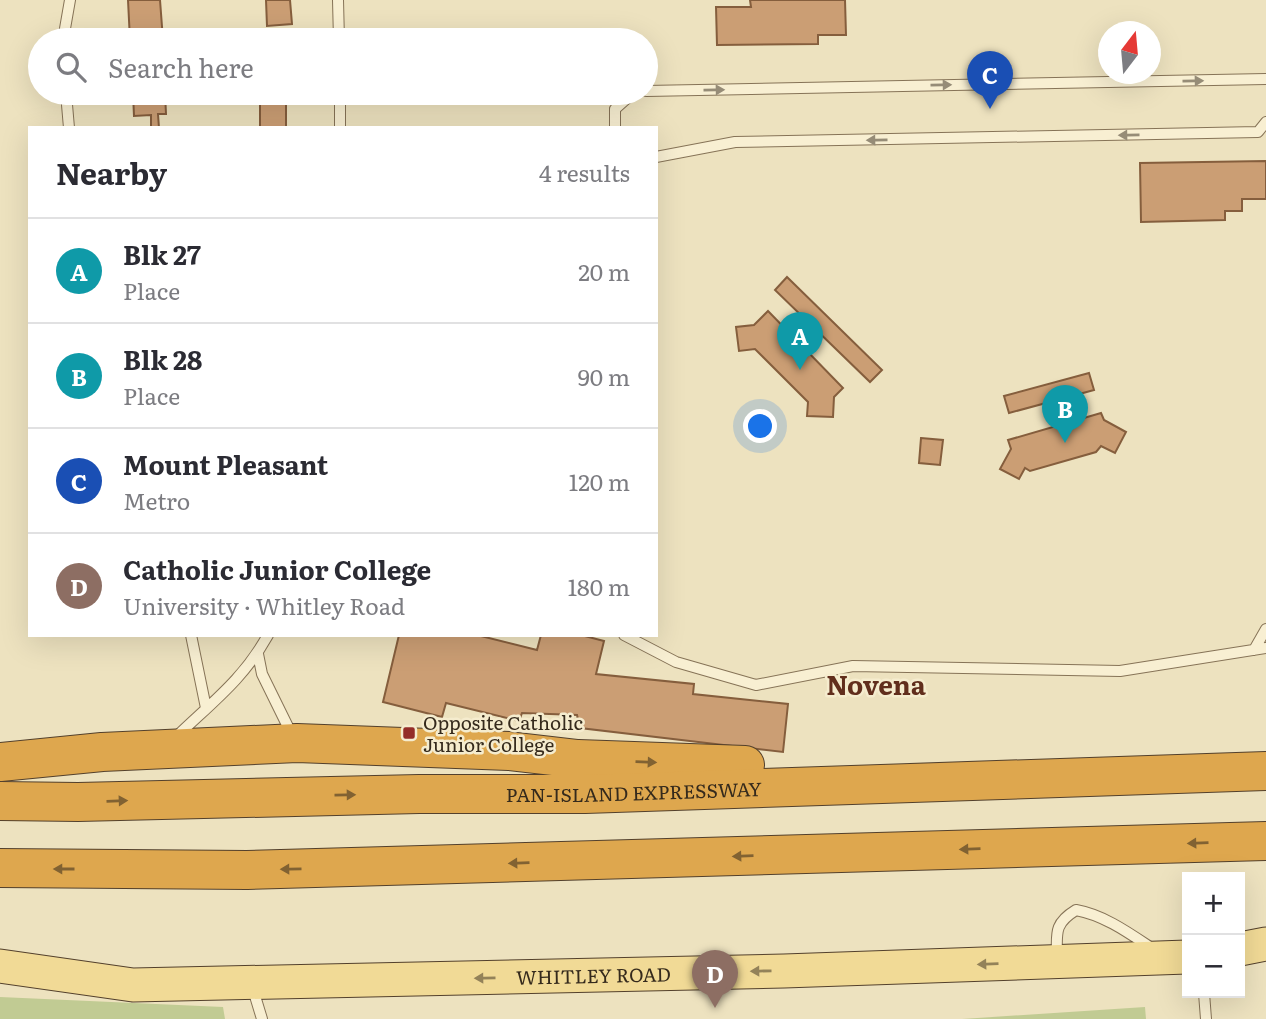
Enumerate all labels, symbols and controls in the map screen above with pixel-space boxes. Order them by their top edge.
north arrow [1098,21,1161,84]
search box [28,28,658,105]
text: Search here [108,47,254,86]
icon: search [52,48,90,86]
pin: C [967,51,1013,109]
one-way arrow [1183,75,1205,86]
one-way arrow [931,80,953,91]
one-way arrow [703,84,725,96]
one-way arrow [1118,129,1140,140]
one-way arrow [866,134,888,145]
text: Nearby [56,150,167,194]
text: 4 results [539,155,630,189]
text: Blk 27 [123,234,201,273]
text: A [70,254,88,288]
text: 20 m [578,254,630,288]
text: Place [123,273,180,307]
pin: A [777,312,823,370]
text: Blk 28 [123,339,202,378]
text: B [71,359,87,393]
text: 90 m [578,359,630,393]
text: Place [123,378,180,412]
pin: B [1042,385,1088,443]
your location [743,409,777,443]
text: Mount Pleasant [123,444,328,483]
text: C [71,464,87,498]
text: 120 m [569,464,630,498]
text: Metro [123,483,190,517]
text: Catholic Junior College [123,549,431,588]
text: D [70,569,88,603]
text: 180 m [568,569,630,603]
text: University · Whitley Road [123,588,405,622]
district label: Novena [826,664,926,703]
place label: Opposite Catholic Junior College [423,708,583,758]
marker: Opposite Catholic Junior College [401,725,417,741]
one-way arrow [635,757,657,768]
street label: PAN-ISLAND EXPRESSWAY [506,774,763,808]
one-way arrow [334,790,356,801]
one-way arrow [106,795,128,806]
one-way arrow [1187,837,1209,848]
one-way arrow [959,844,981,855]
one-way arrow [732,850,754,861]
one-way arrow [507,857,529,868]
one-way arrow [53,863,75,875]
one-way arrow [280,863,302,874]
map controls [1182,872,1245,998]
button: + [1182,872,1245,935]
button: − [1182,935,1245,998]
pin: D [692,950,738,1008]
one-way arrow [977,958,999,969]
street label: WHITLEY ROAD [516,959,671,991]
one-way arrow [750,965,772,977]
one-way arrow [473,972,495,983]

